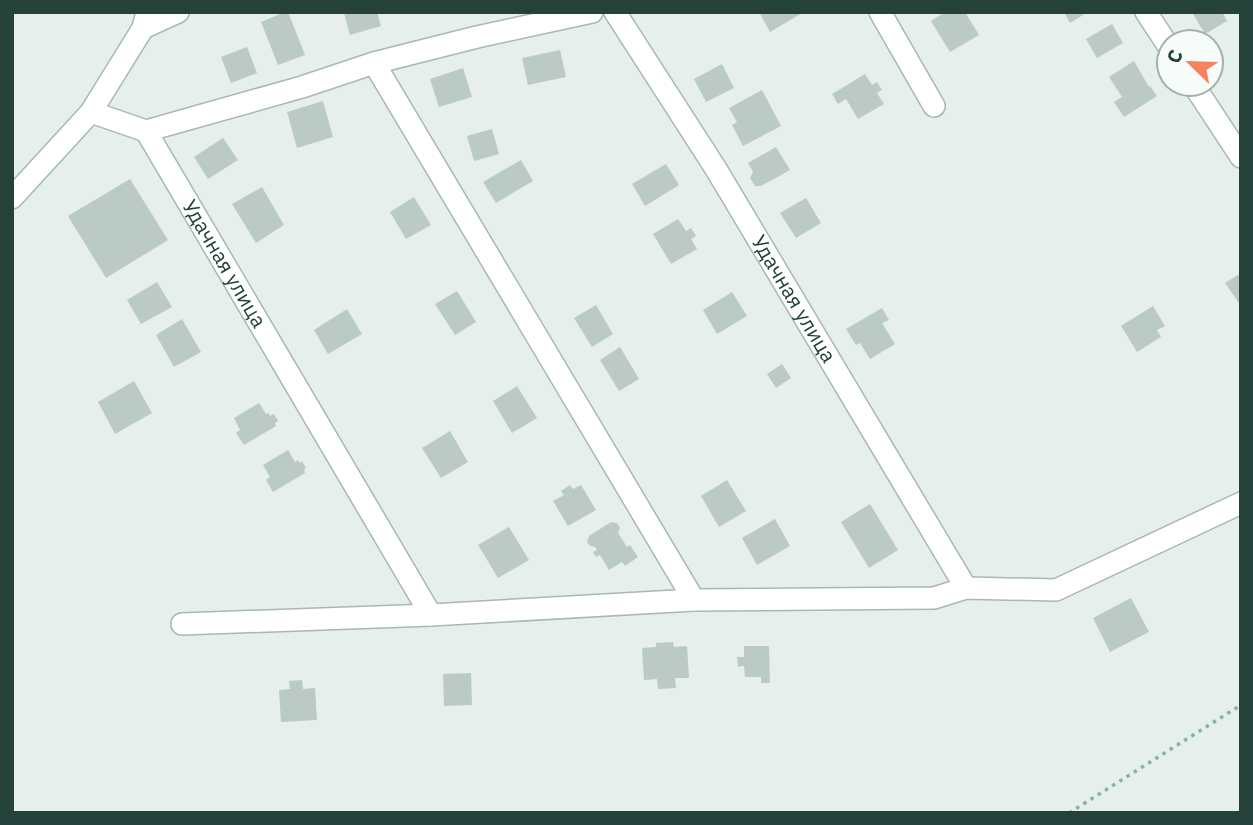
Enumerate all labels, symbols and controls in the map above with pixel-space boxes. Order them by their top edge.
north arrow [1155,28,1225,98]
text: С [1161,46,1188,67]
street label: Удачная улица [176,194,274,332]
street label: Удачная улица [745,229,843,367]

